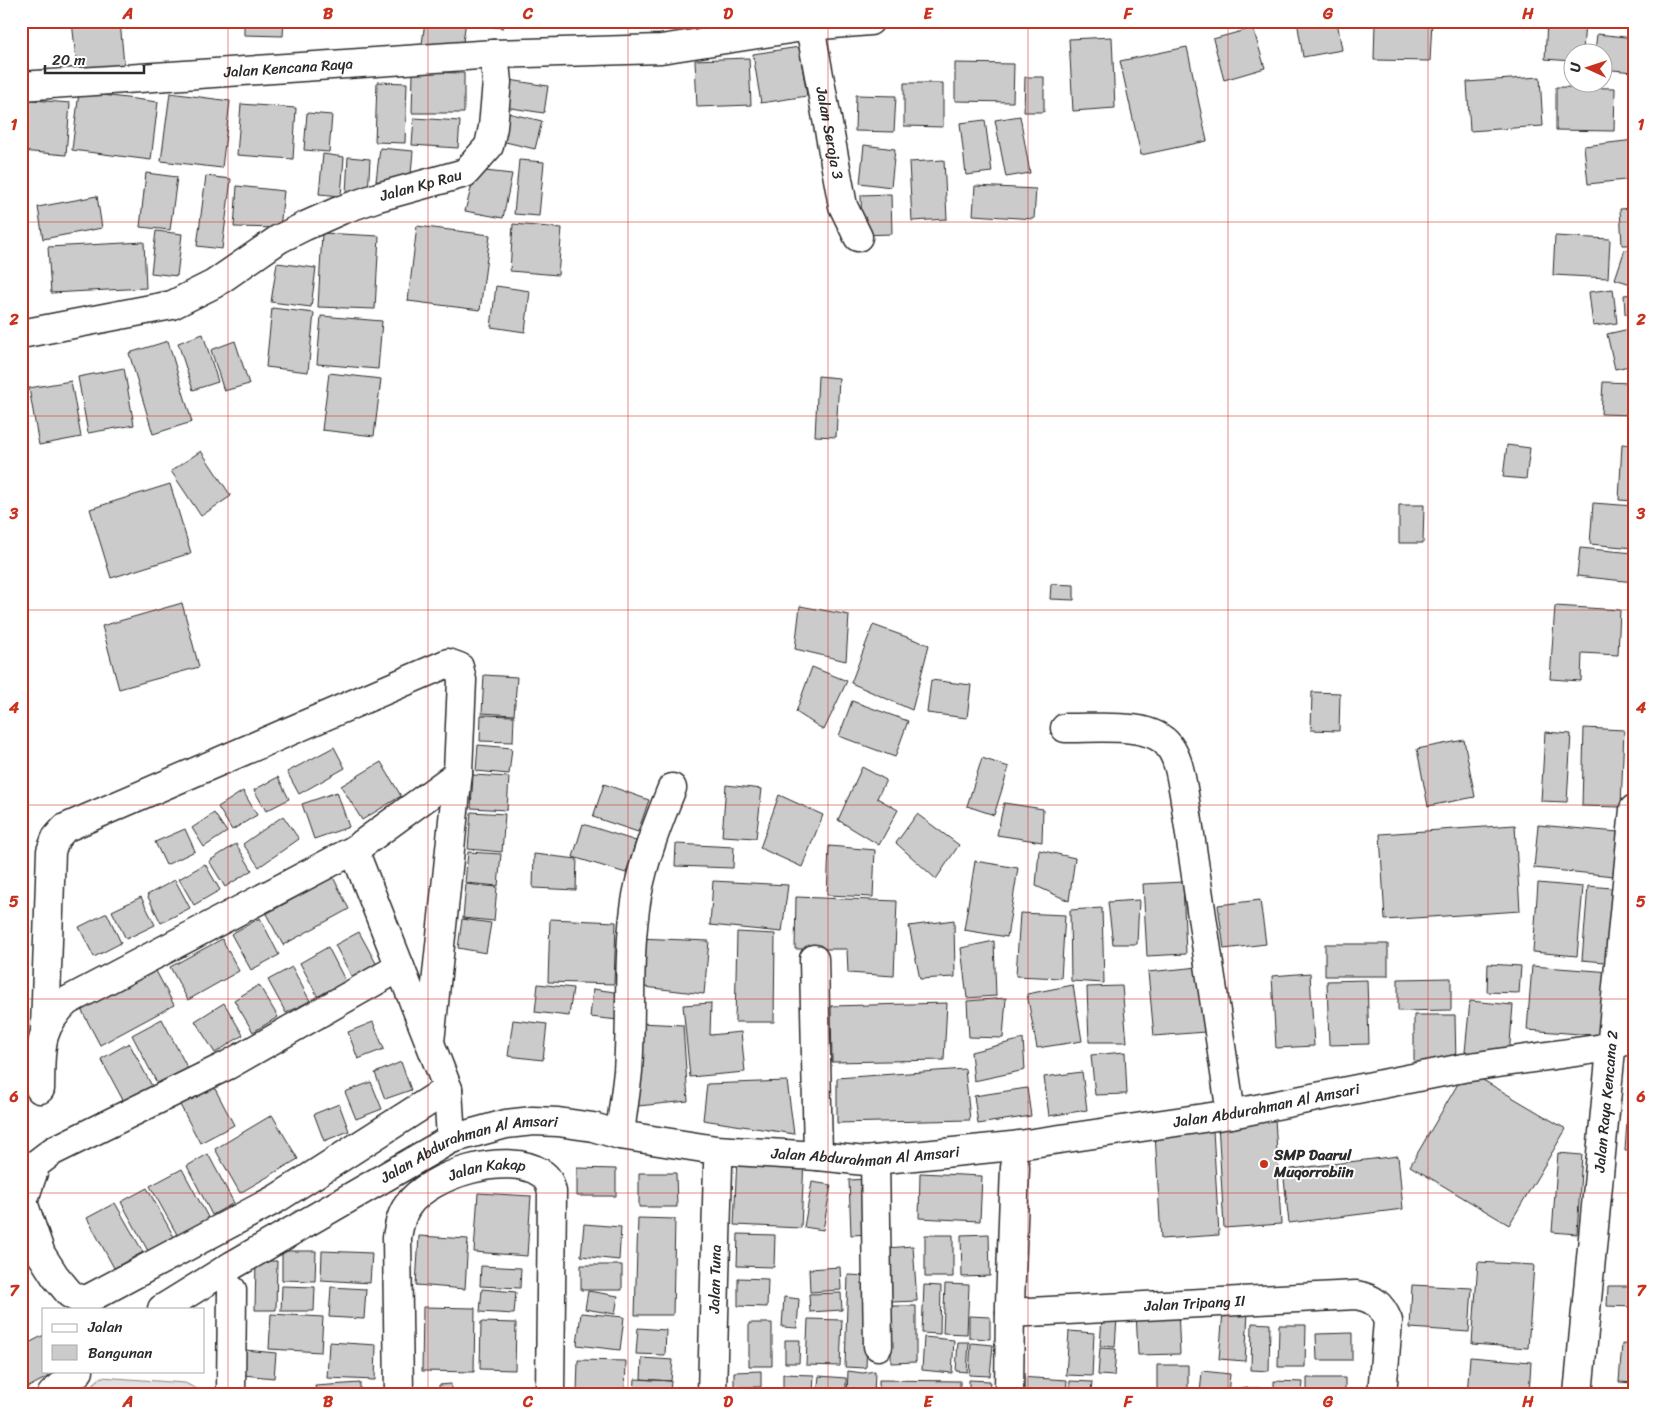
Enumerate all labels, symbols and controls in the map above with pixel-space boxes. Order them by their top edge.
text: A [122,0,133,28]
text: B [323,0,334,28]
text: C [522,0,534,28]
text: D [723,0,733,28]
text: E [924,0,934,28]
text: F [1123,0,1134,28]
text: G [1322,0,1334,28]
text: H [1521,0,1534,28]
scale bar [45,42,144,74]
north arrow [1562,42,1612,92]
text: 20 m [52,47,86,73]
street label: Jalan Kencana Raya [222,51,354,85]
text: U [1563,61,1588,73]
street label: Jalan Seroja 3 [808,84,851,181]
text: 1 [11,110,18,139]
text: 1 [1638,110,1645,139]
street label: Jalan Kp Rau [376,161,465,209]
text: 2 [8,305,19,334]
text: 2 [1635,305,1646,334]
text: 3 [9,499,19,528]
text: 3 [1636,499,1646,528]
text: 4 [8,693,19,722]
text: 4 [1635,693,1646,722]
text: 5 [9,887,19,916]
text: 5 [1636,887,1646,916]
street label: Jalan Raya Kencana 2 [1586,1029,1626,1174]
street label: Jalan Abdurahman Al Amsari [1171,1076,1363,1135]
text: 6 [8,1082,19,1111]
text: 6 [1635,1082,1646,1111]
street label: Jalan Abdurahman Al Amsari [375,1108,559,1191]
street label: Jalan Abdurahman Al Amsari [770,1138,961,1174]
place label: SMP Daarul Muqorrobiin [1273,1142,1354,1185]
street label: Jalan Kakap [443,1151,528,1189]
marker: SMP Daarul Muqorrobiin [1258,1158,1270,1170]
street label: Jalan Tuna [701,1244,729,1315]
text: 7 [9,1276,20,1305]
text: 7 [1636,1276,1647,1305]
street label: Jalan Tripang II [1142,1288,1246,1319]
legend [42,1308,205,1372]
text: Jalan [87,1314,122,1340]
text: Bangunan [88,1340,152,1366]
text: A [122,1387,133,1415]
text: B [323,1387,334,1415]
text: C [522,1387,534,1415]
text: D [723,1387,733,1415]
text: E [924,1387,934,1415]
text: F [1123,1387,1134,1415]
text: G [1322,1387,1334,1415]
text: H [1521,1387,1534,1415]

